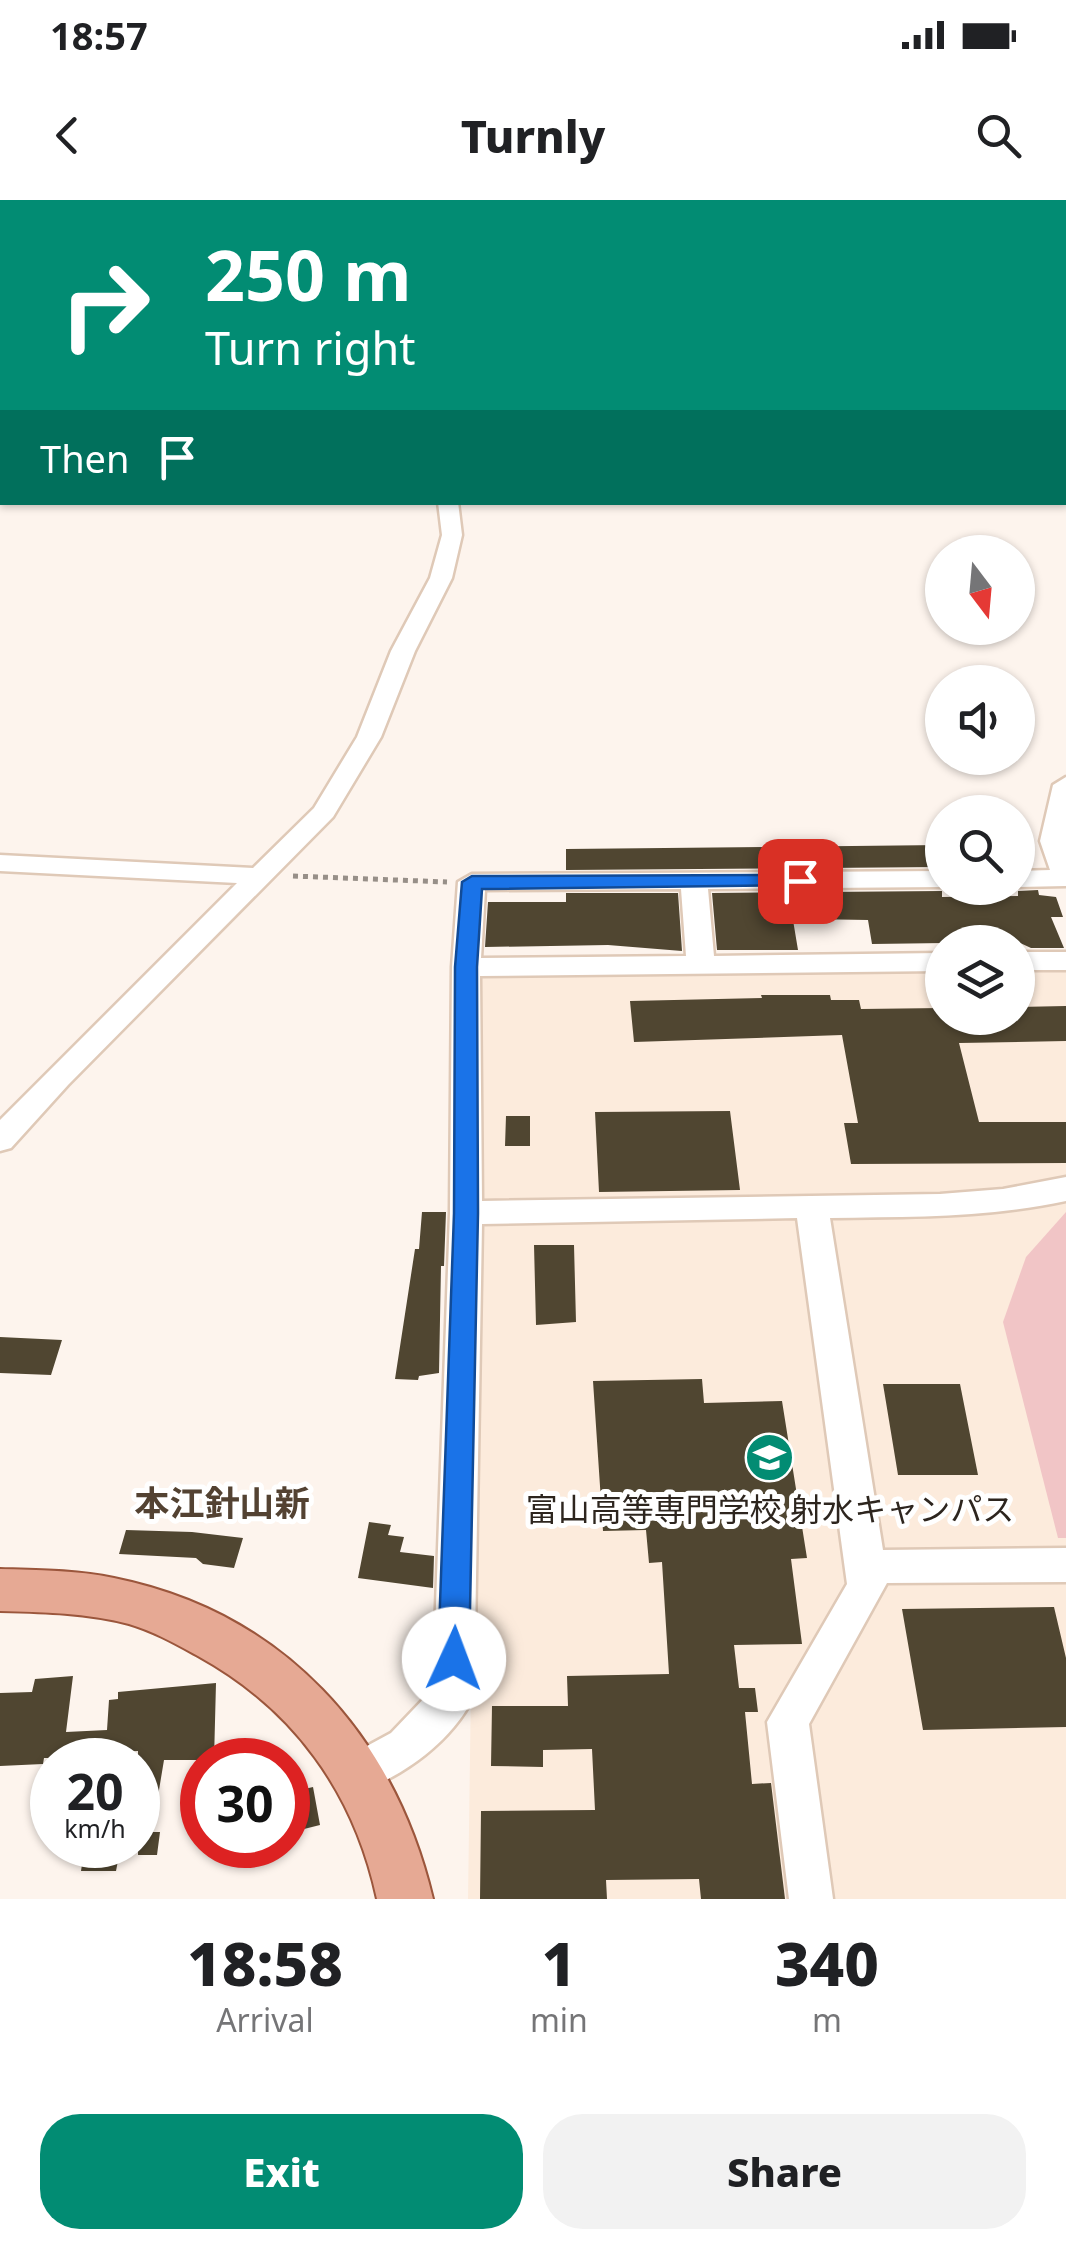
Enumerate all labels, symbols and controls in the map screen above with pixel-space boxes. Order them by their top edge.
text: 18:57 [50,9,148,61]
text: Turnly [461,105,605,166]
icon: back [40,108,95,163]
icon: search [971,108,1026,163]
text: 250 m [205,226,412,322]
icon: right [40,240,170,370]
text: Turn right [205,317,416,378]
icon: arrive [150,430,205,485]
text: Then [40,432,130,484]
north arrow [925,535,1035,645]
map controls [925,535,1035,1035]
button: sound [925,665,1035,775]
button: search [925,795,1035,905]
pin [758,839,843,924]
icon: arrive [773,854,828,909]
button: layers [925,925,1035,1035]
school or university icon: 富山高等専門学校 射水キャンパス [744,1432,796,1484]
district label: 本江針山新 [134,1479,310,1526]
place label: 富山高等専門学校 射水キャンパス [526,1487,1014,1530]
position arrow [402,1607,506,1711]
speed limit sign: 30 [180,1738,310,1868]
text: 20 [66,1757,124,1825]
text: km/h [64,1811,126,1845]
text: 18:58 [187,1922,343,2004]
text: 1 [542,1922,576,2004]
text: 340 [775,1922,879,2004]
text: Arrival [216,1998,314,2041]
text: min [530,1998,588,2041]
text: m [812,1998,842,2041]
button: Exit [40,2114,523,2229]
button: Share [543,2114,1026,2229]

